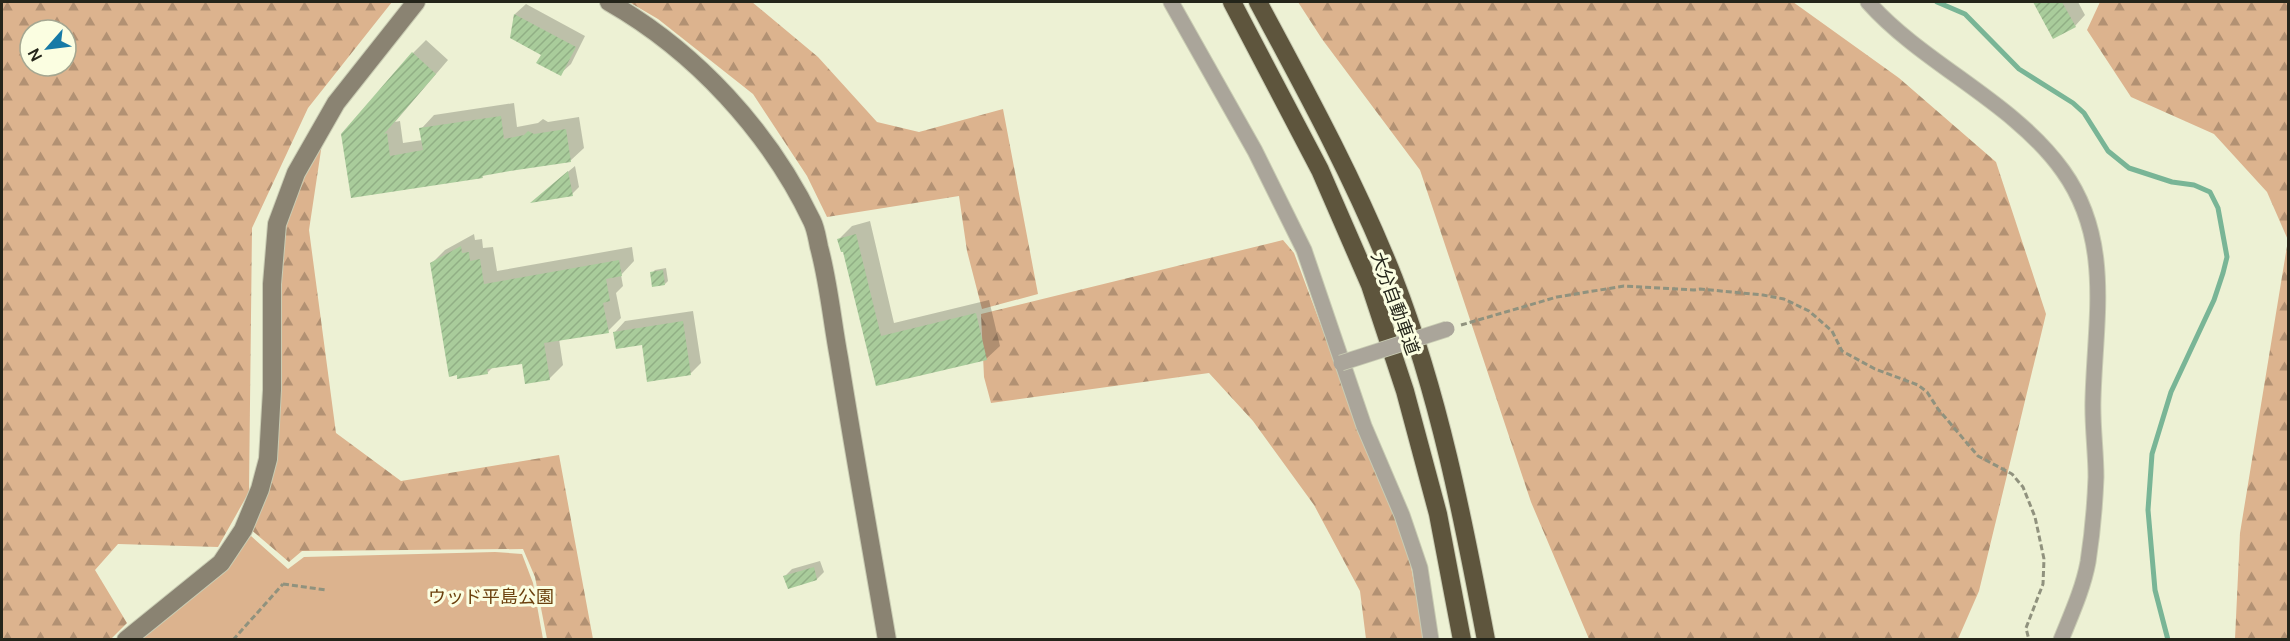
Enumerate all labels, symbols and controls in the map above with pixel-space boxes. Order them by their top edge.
north arrow [18,18,78,78]
text: N [22,45,47,65]
street label: 大分自動車道 [1366,248,1426,358]
park label: ウッド平島公園 [428,584,554,608]

